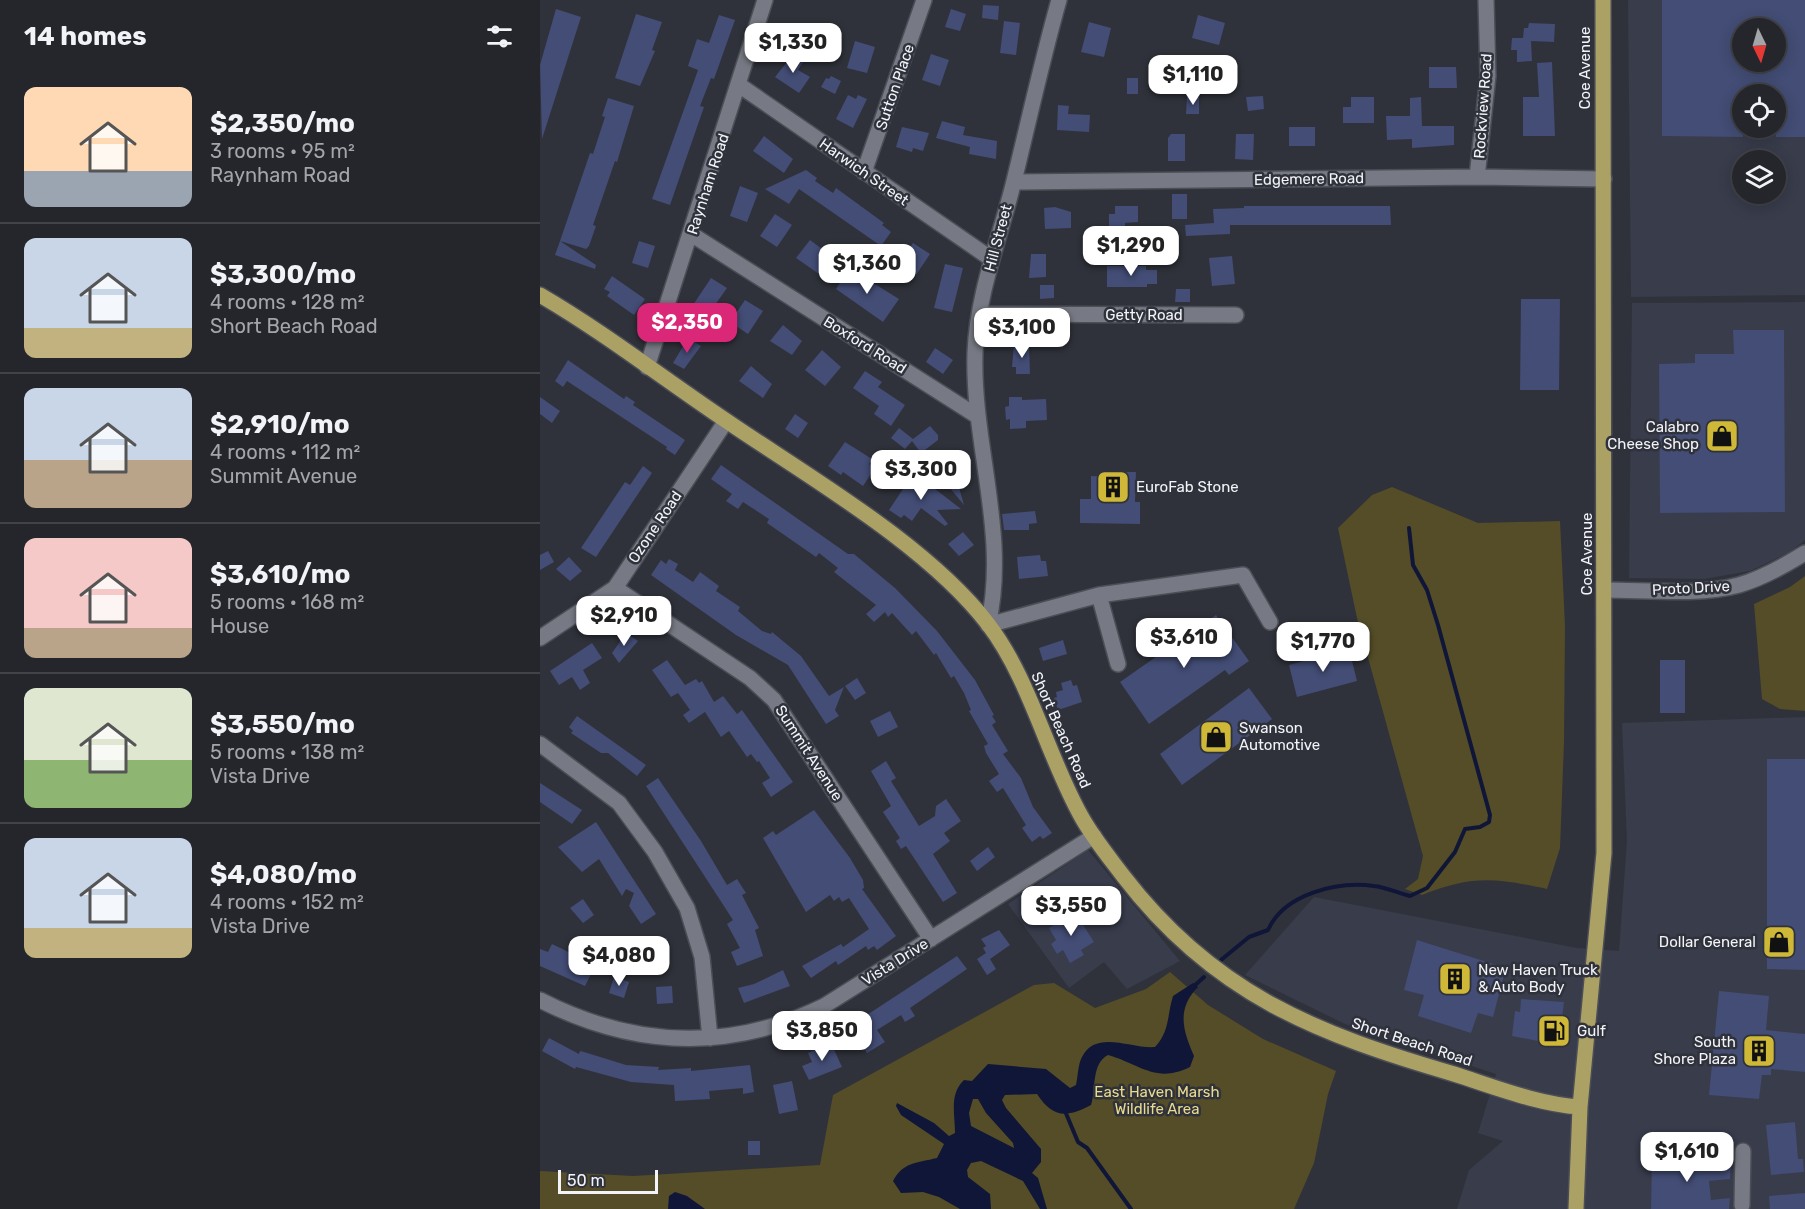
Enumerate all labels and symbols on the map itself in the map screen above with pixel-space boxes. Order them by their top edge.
north arrow [1732,18,1786,72]
pin: $1,330 [744,23,842,74]
street label: Coe Avenue [1576,27,1594,109]
street label: Sutton Place [872,42,918,132]
street label: Rockview Road [1470,53,1496,159]
pin: $1,110 [1144,55,1242,106]
street label: Raynham Road [683,131,733,237]
street label: Harwich Street [816,135,912,210]
street label: Edgemere Road [1254,169,1364,189]
street label: Hill Street [980,202,1016,273]
pin: $1,290 [1082,226,1180,277]
pin: $1,360 [818,244,916,295]
pin: $2,350 [638,303,736,354]
street label: Getty Road [1105,306,1183,324]
pin: $3,100 [973,308,1071,359]
street label: Boxford Road [820,312,910,378]
place label: Calabro Cheese Shop [1607,418,1699,453]
shop icon: Calabro Cheese Shop [1704,418,1740,454]
pin: $3,300 [872,450,970,501]
building icon: EuroFab Stone [1095,469,1131,505]
place label: EuroFab Stone [1136,478,1239,496]
street label: Ozone Road [624,488,686,566]
street label: Coe Avenue [1578,513,1596,595]
street label: Proto Drive [1652,577,1730,599]
pin: $2,910 [575,596,673,647]
pin: $3,610 [1135,618,1233,669]
pin: $1,770 [1274,622,1372,673]
street label: Short Beach Road [1027,669,1095,791]
street label: Summit Avenue [771,702,847,804]
shop icon: Swanson Automotive [1198,719,1234,755]
place label: Swanson Automotive [1239,719,1320,754]
pin: $3,550 [1022,886,1120,937]
shop icon: Dollar General [1761,924,1797,960]
place label: Dollar General [1659,933,1756,951]
street label: Vista Drive [858,935,932,989]
pin: $4,080 [570,936,668,987]
building icon: New Haven Truck & Auto Body [1437,961,1473,997]
place label: New Haven Truck & Auto Body [1478,961,1598,996]
pin: $3,850 [773,1011,871,1062]
fuel station icon: Gulf [1536,1013,1572,1049]
street label: Short Beach Road [1349,1014,1475,1070]
place label: Gulf [1577,1022,1606,1040]
place label: South Shore Plaza [1654,1033,1736,1068]
building icon: South Shore Plaza [1741,1033,1777,1069]
park label: East Haven Marsh Wildlife Area [1094,1083,1220,1118]
pin: $1,610 [1638,1132,1736,1183]
scale bar [558,1167,658,1194]

